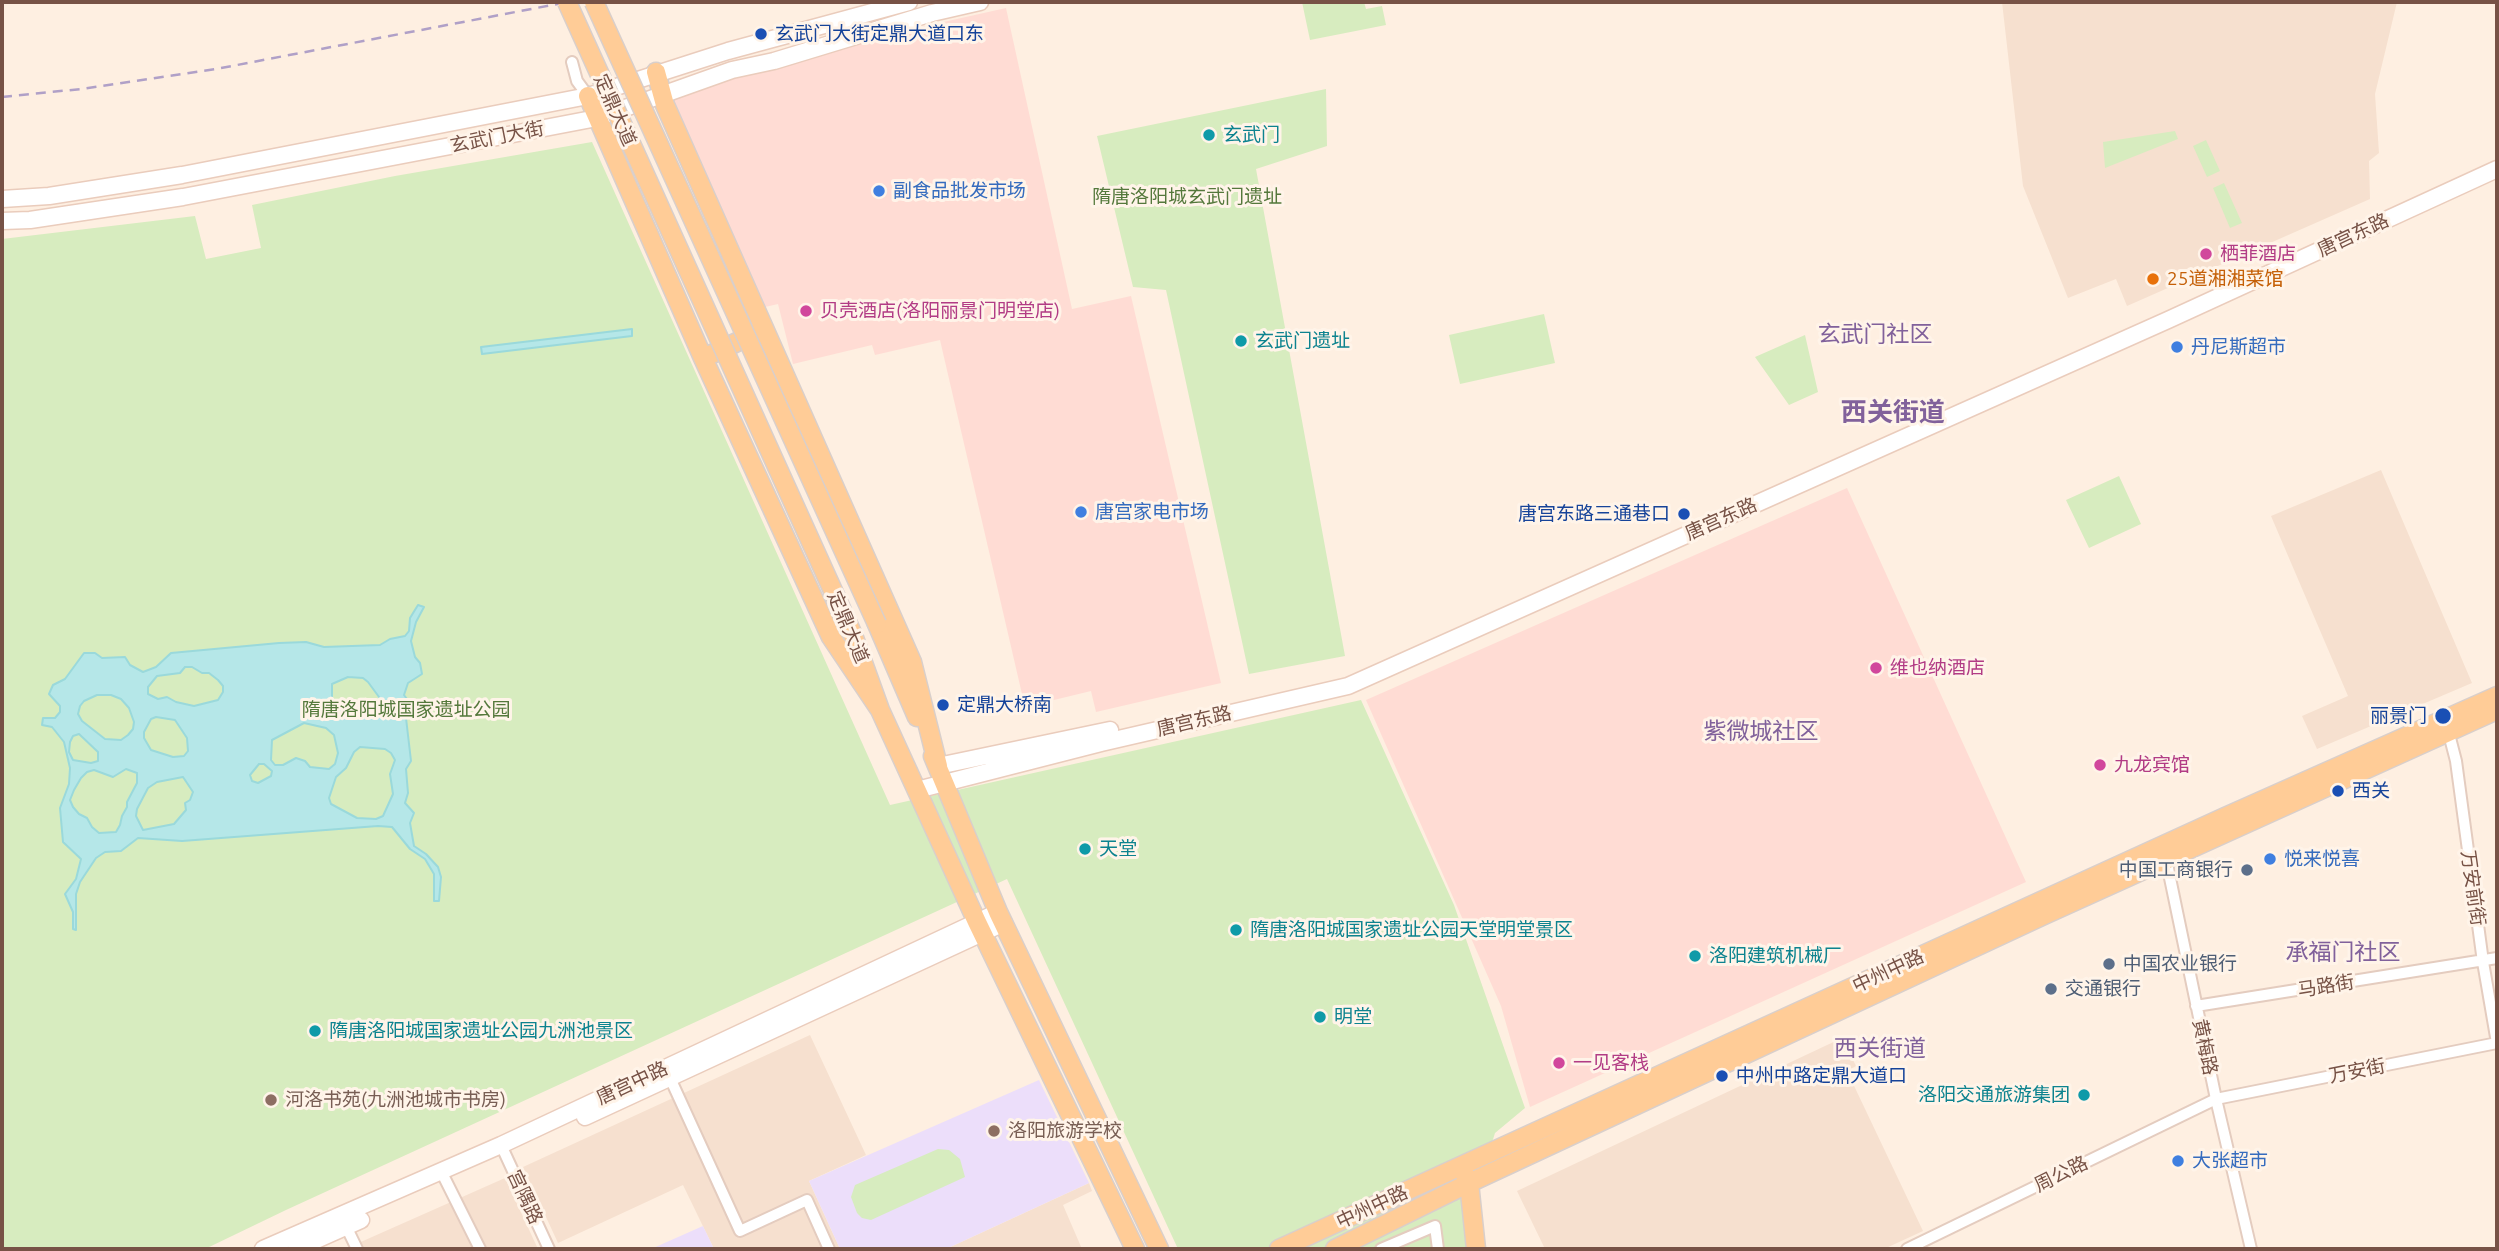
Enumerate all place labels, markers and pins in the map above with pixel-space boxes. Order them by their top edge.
place label: 玄武门大街定鼎大道口东 [775,23,984,45]
marker: 玄武门大街定鼎大道口东 [753,26,769,42]
place label: 玄武门 [1223,124,1280,146]
marker: 玄武门 [1201,127,1217,143]
place label: 副食品批发市场 [893,180,1026,202]
marker: 副食品批发市场 [871,183,887,199]
place label: 栖菲酒店 [2220,243,2296,265]
marker: 栖菲酒店 [2198,246,2214,262]
place label: 25道湘湘菜馆 [2167,268,2283,290]
marker: 25道湘湘菜馆 [2145,271,2161,287]
place label: 贝壳酒店(洛阳丽景门明堂店) [820,300,1060,322]
marker: 贝壳酒店(洛阳丽景门明堂店) [798,303,814,319]
place label: 玄武门遗址 [1255,330,1350,352]
marker: 玄武门遗址 [1233,333,1249,349]
place label: 丹尼斯超市 [2191,336,2286,358]
marker: 丹尼斯超市 [2169,339,2185,355]
place label: 唐宫家电市场 [1095,501,1209,523]
place label: 唐宫东路三通巷口 [1518,503,1670,525]
marker: 唐宫家电市场 [1073,504,1089,520]
marker: 唐宫东路三通巷口 [1676,506,1692,522]
place label: 维也纳酒店 [1890,657,1985,679]
marker: 维也纳酒店 [1868,660,1884,676]
place label: 定鼎大桥南 [957,694,1052,716]
marker: 定鼎大桥南 [935,697,951,713]
place label: 丽景门 [2370,705,2427,727]
marker: 丽景门 [2433,706,2453,726]
place label: 九龙宾馆 [2114,754,2190,776]
marker: 九龙宾馆 [2092,757,2108,773]
place label: 西关 [2352,780,2390,802]
marker: 西关 [2330,783,2346,799]
place label: 天堂 [1099,838,1137,860]
marker: 天堂 [1077,841,1093,857]
place label: 悦来悦喜 [2284,848,2360,870]
marker: 悦来悦喜 [2262,851,2278,867]
place label: 中国工商银行 [2119,859,2233,881]
marker: 中国工商银行 [2239,862,2255,878]
place label: 隋唐洛阳城国家遗址公园天堂明堂景区 [1250,919,1573,941]
marker: 隋唐洛阳城国家遗址公园天堂明堂景区 [1228,922,1244,938]
place label: 洛阳建筑机械厂 [1709,945,1842,967]
marker: 洛阳建筑机械厂 [1687,948,1703,964]
place label: 中国农业银行 [2123,953,2237,975]
marker: 中国农业银行 [2101,956,2117,972]
place label: 交通银行 [2065,978,2141,1000]
marker: 交通银行 [2043,981,2059,997]
place label: 明堂 [1334,1006,1372,1028]
marker: 明堂 [1312,1009,1328,1025]
place label: 隋唐洛阳城国家遗址公园九洲池景区 [329,1020,633,1042]
marker: 隋唐洛阳城国家遗址公园九洲池景区 [307,1023,323,1039]
place label: 一见客栈 [1573,1052,1649,1074]
marker: 一见客栈 [1551,1055,1567,1071]
place label: 中州中路定鼎大道口 [1736,1065,1907,1087]
marker: 中州中路定鼎大道口 [1714,1068,1730,1084]
place label: 洛阳交通旅游集团 [1918,1084,2070,1106]
marker: 洛阳交通旅游集团 [2076,1087,2092,1103]
place label: 河洛书苑(九洲池城市书房) [285,1089,506,1111]
marker: 河洛书苑(九洲池城市书房) [263,1092,279,1108]
place label: 洛阳旅游学校 [1008,1120,1122,1142]
marker: 洛阳旅游学校 [986,1123,1002,1139]
place label: 大张超市 [2192,1150,2268,1172]
marker: 大张超市 [2170,1153,2186,1169]

